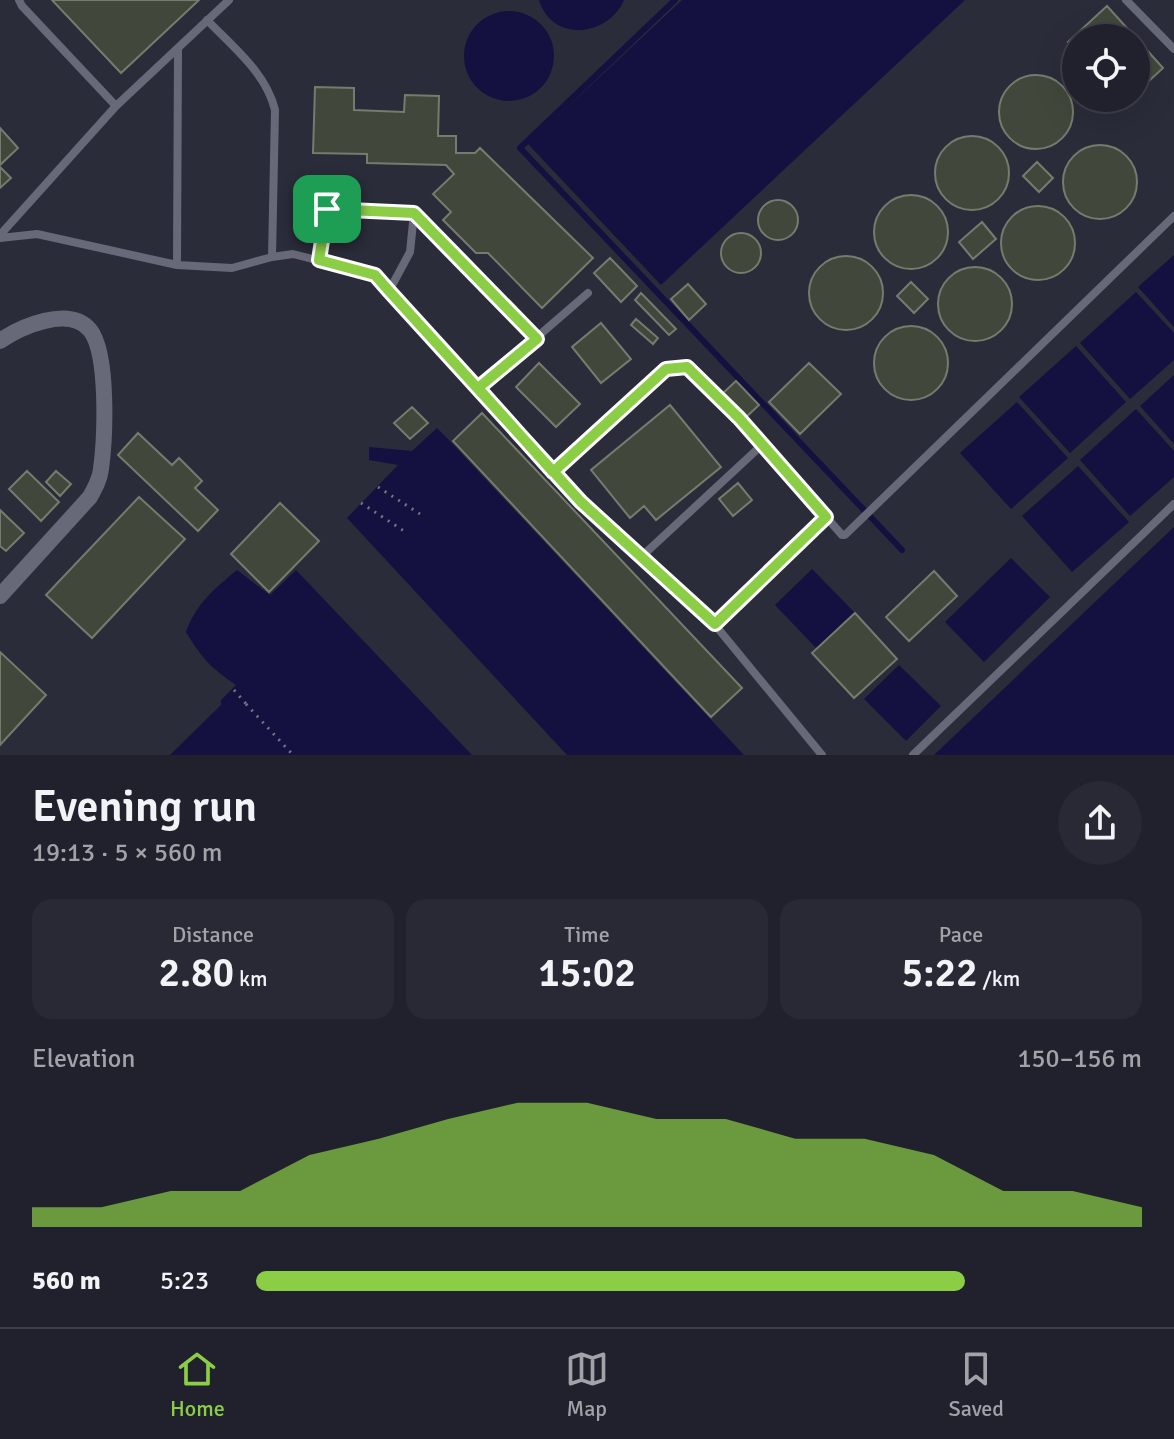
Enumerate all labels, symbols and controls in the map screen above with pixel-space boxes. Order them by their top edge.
map controls [1062,24,1150,112]
button: locate [1062,24,1150,112]
pin [293,175,361,243]
icon: arrive [305,187,349,231]
text: Evening run [32,780,257,834]
button: share [1058,781,1142,865]
text: 19:13 · 5 × 560 m [32,837,223,869]
text: Distance [172,921,254,948]
text: Time [564,921,610,948]
text: Pace [939,921,983,948]
text: 2.80 [158,948,234,998]
text: 15:02 [538,948,636,998]
text: 5:22 [902,948,978,998]
text: km [234,965,268,992]
text: /km [978,965,1020,992]
text: Elevation [32,1043,136,1075]
text: 150–156 m [1018,1043,1142,1075]
text: 560 m [32,1265,101,1297]
text: 5:23 [160,1265,209,1297]
tab: Home [170,1347,225,1422]
tab: Map [565,1347,609,1422]
tab: Saved [949,1347,1004,1422]

